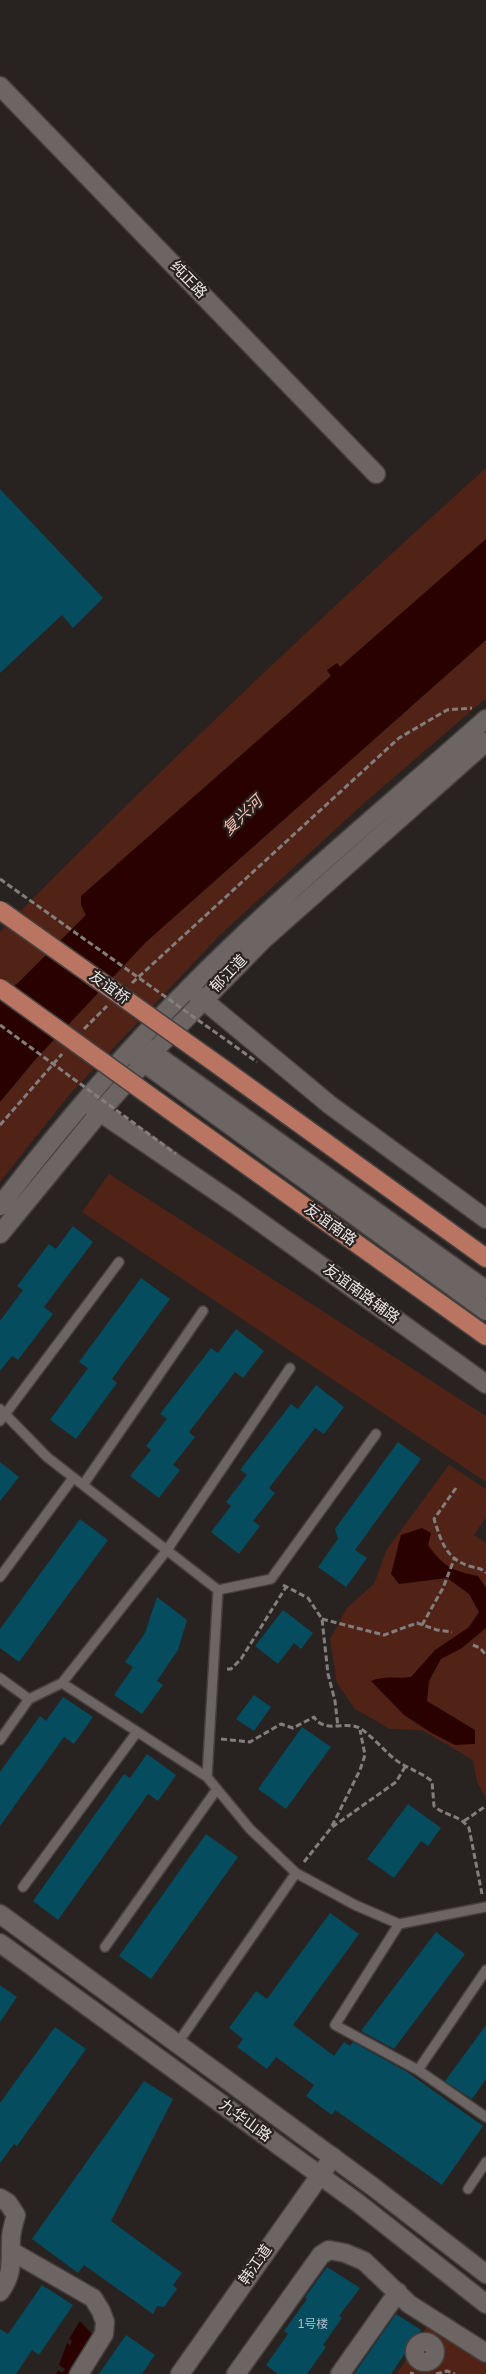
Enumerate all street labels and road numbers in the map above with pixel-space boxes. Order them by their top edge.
street label: 纯正路 [166,258,210,302]
street label: 郁江道 [207,952,251,996]
street label: 友谊桥 [86,967,132,1009]
street label: 友谊南路 [300,1200,360,1250]
street label: 友谊南路辅路 [319,1260,403,1328]
street label: 九华山路 [215,2096,275,2146]
street label: 韩江道 [236,2241,276,2289]

